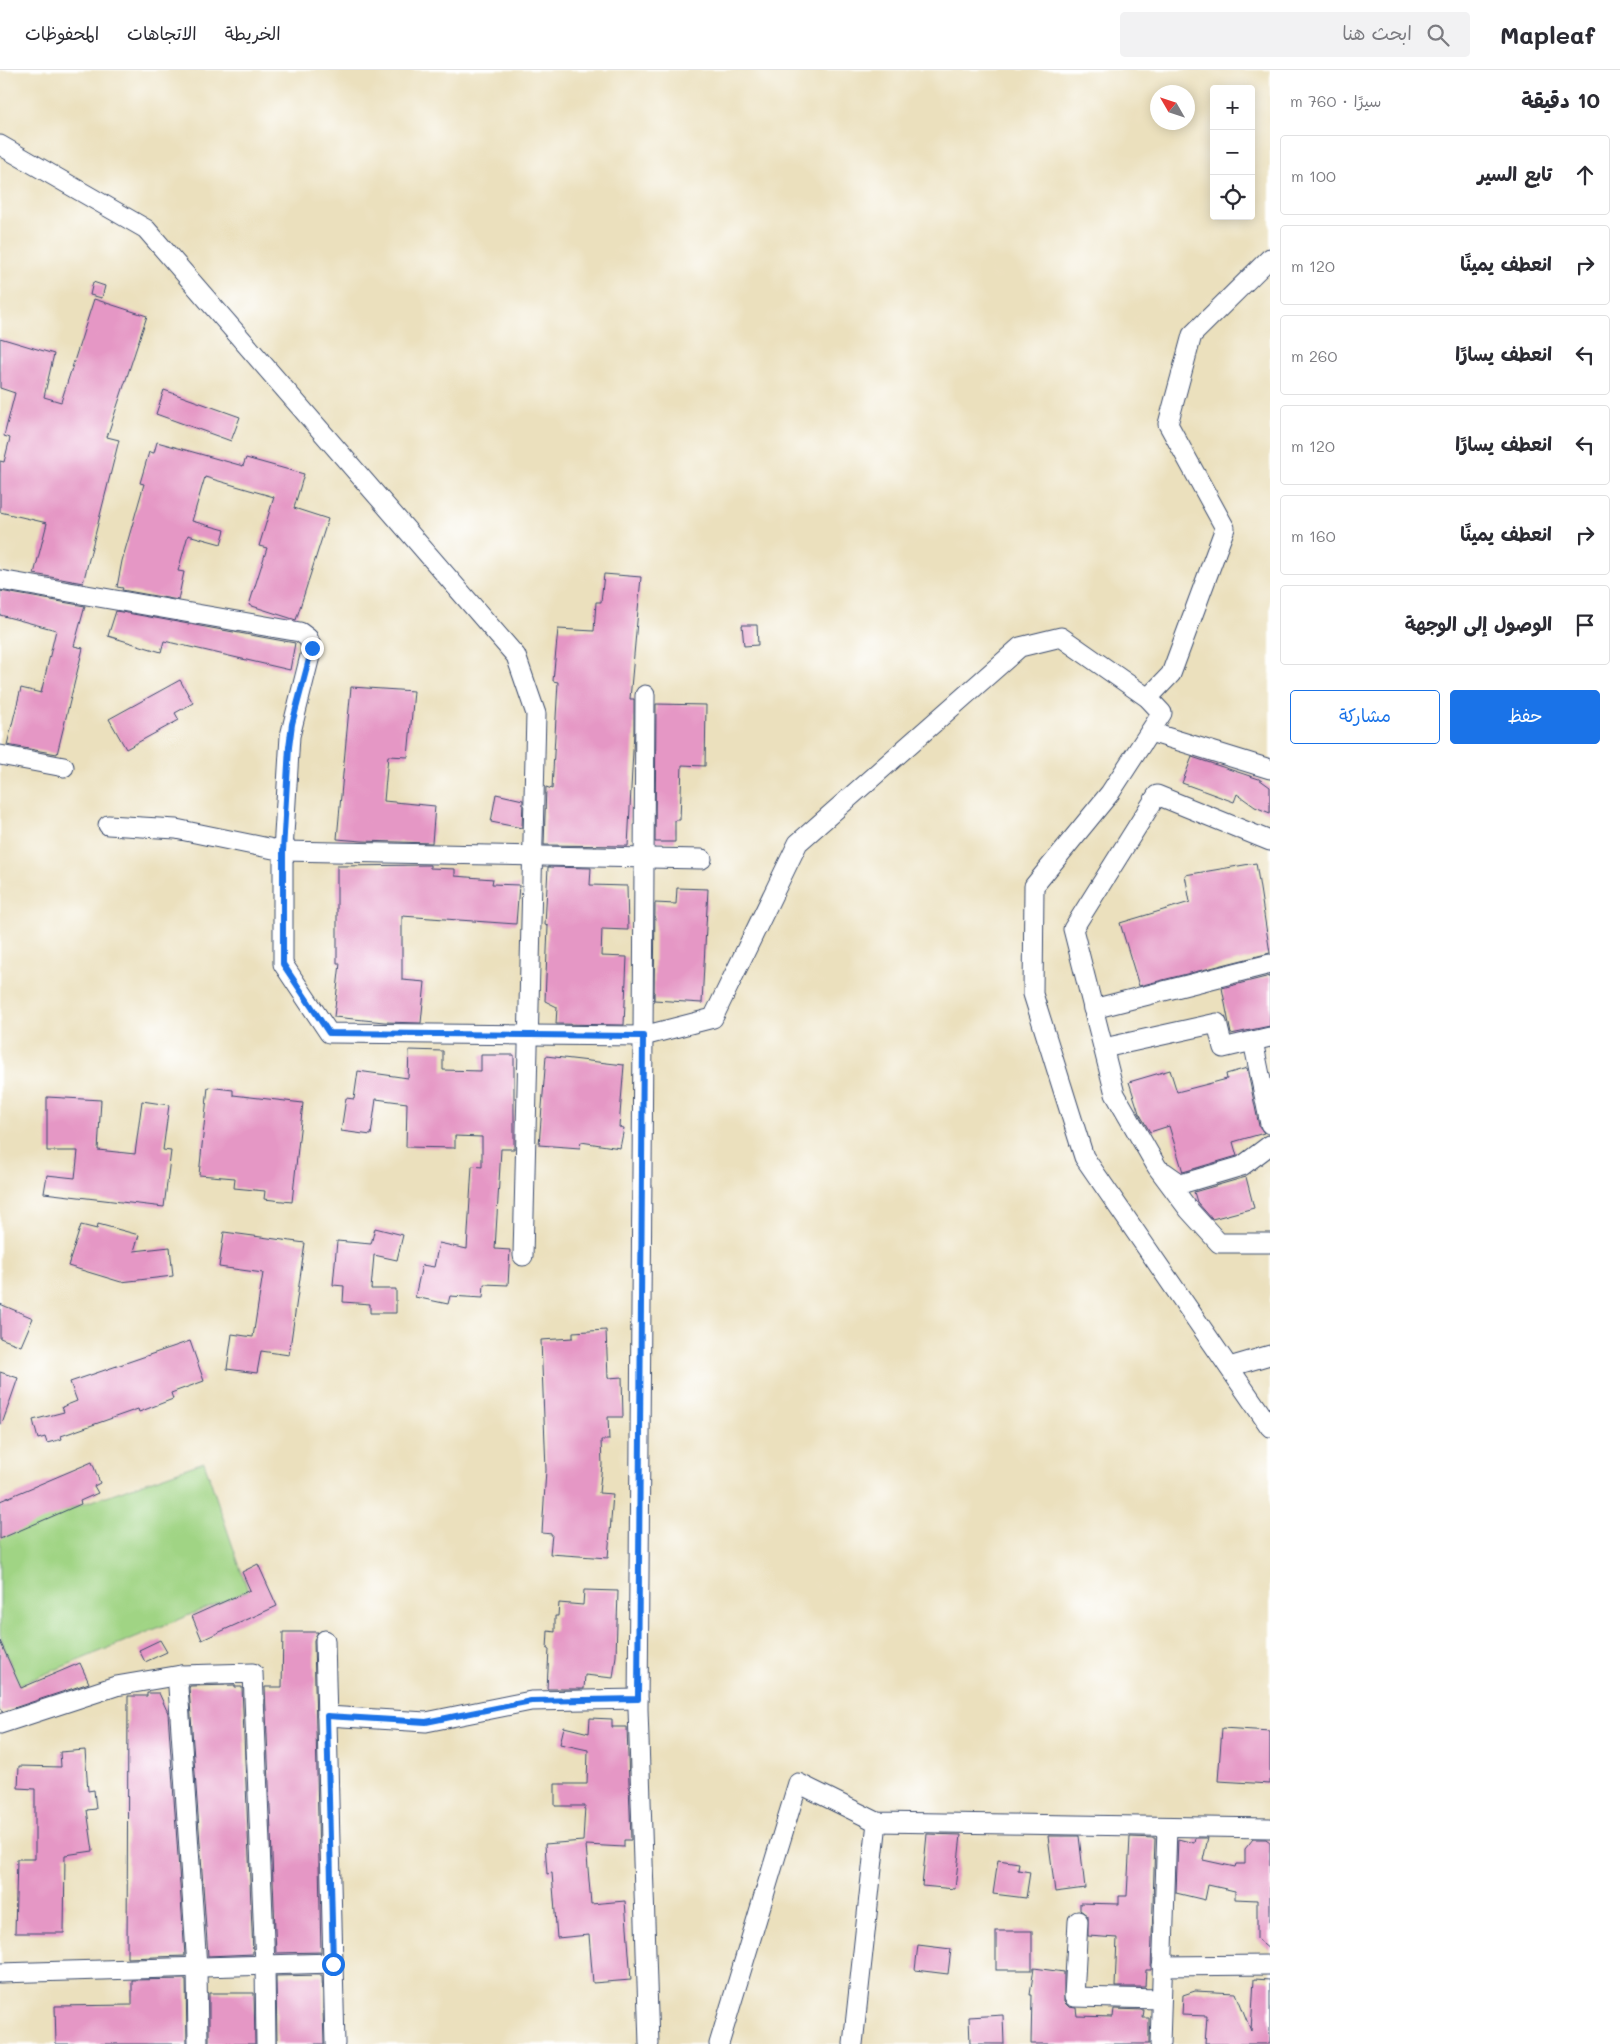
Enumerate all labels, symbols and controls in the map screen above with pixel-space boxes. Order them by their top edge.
search box [1120,12,1470,57]
text: Mapleaf [1500,19,1595,50]
text: ابحث هنا [1342,20,1412,45]
text: المحفوظات [25,21,99,45]
text: الاتجاهات [127,21,197,45]
text: الخريطة [225,21,281,45]
icon: search [1424,21,1452,49]
north arrow [1150,85,1195,130]
map controls [1210,85,1255,220]
button: + [1210,85,1255,130]
text: 10 دقيقة [1521,86,1600,113]
text: سيرًا · 760 m [1290,90,1381,111]
button: − [1210,130,1255,175]
text: تابع السير [1477,161,1552,186]
icon: ahead [1571,161,1599,189]
text: 100 m [1291,165,1336,186]
button: locate [1210,175,1255,220]
text: انعطف يمينًا [1460,251,1552,276]
icon: right [1571,251,1599,279]
text: 120 m [1291,255,1335,276]
text: انعطف يسارًا [1455,341,1552,366]
icon: left [1571,341,1599,369]
text: 260 m [1291,345,1337,366]
text: انعطف يسارًا [1455,431,1552,456]
icon: left [1571,431,1599,459]
text: 120 m [1291,435,1335,456]
text: انعطف يمينًا [1460,521,1552,546]
icon: right [1571,521,1599,549]
text: 160 m [1291,525,1336,546]
text: الوصول إلى الوجهة [1405,611,1552,636]
icon: arrive [1571,611,1599,639]
route end [301,637,324,660]
button: مشاركة [1290,690,1440,744]
button: حفظ [1450,690,1600,744]
route start [322,1953,345,1976]

